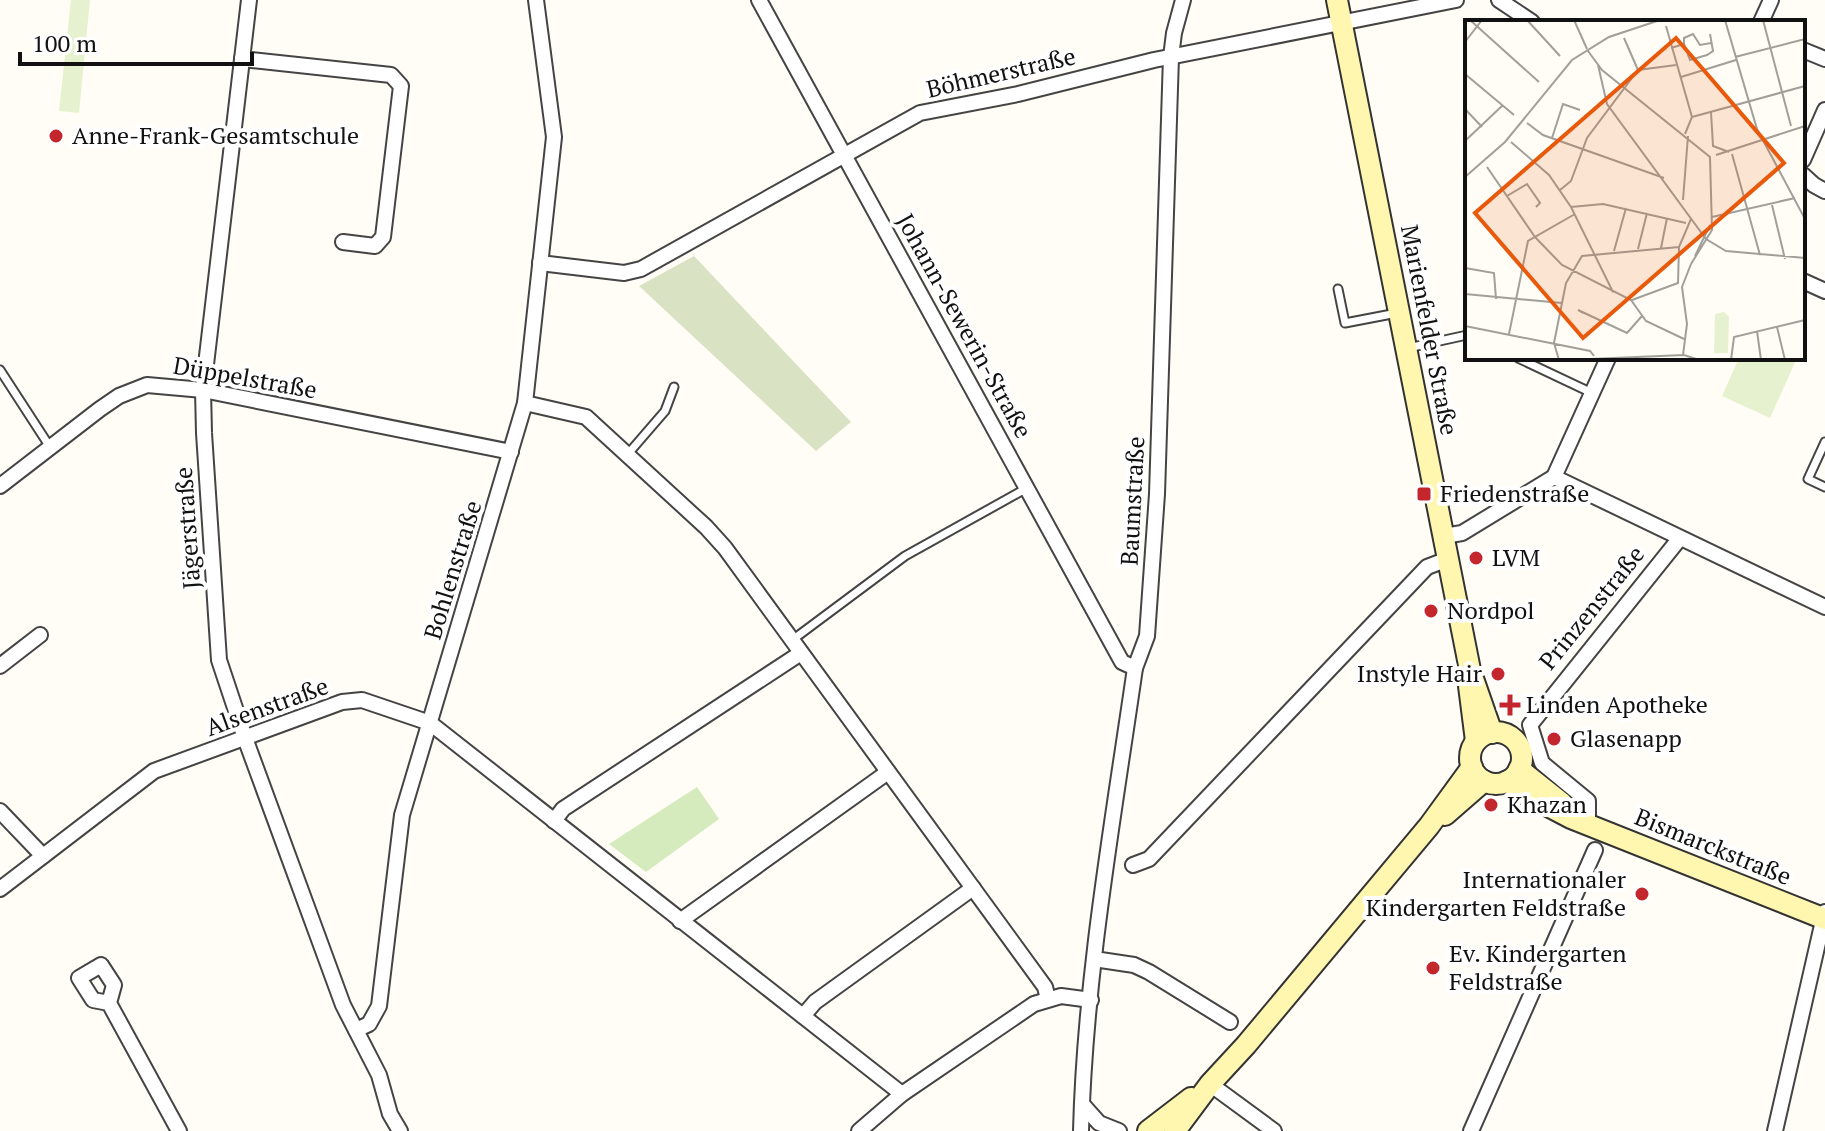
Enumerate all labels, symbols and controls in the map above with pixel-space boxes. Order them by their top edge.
scale bar [20,16,252,66]
inset map [1465,20,1805,360]
text: 100 m [32,27,97,59]
street label: Böhmerstraße [923,39,1078,105]
place label: Anne-Frank-Gesamtschule [72,119,359,151]
marker: Anne-Frank-Gesamtschule [47,127,65,145]
street label: Johann-Sewerin-Straße [890,208,1040,443]
street label: Marienfelder Straße [1394,222,1466,438]
street label: Düppelstraße [171,349,319,405]
street label: Baumstraße [1113,436,1151,566]
street label: Jägerstraße [167,466,207,590]
place label: Friedenstraße [1440,477,1589,509]
marker: Friedenstraße [1415,485,1433,503]
street label: Bohlenstraße [416,496,488,643]
street label: Prinzenstraße [1531,539,1651,676]
place label: LVM [1492,541,1540,573]
marker: LVM [1467,549,1485,567]
place label: Nordpol [1447,594,1534,626]
marker: Nordpol [1422,602,1440,620]
place label: Instyle Hair [1357,657,1483,689]
marker: Instyle Hair [1489,665,1507,683]
street label: Alsenstraße [201,669,332,743]
place label: Linden Apotheke [1526,688,1708,720]
marker: Linden Apotheke [1501,696,1519,714]
place label: Glasenapp [1570,722,1682,754]
marker: Glasenapp [1545,730,1563,748]
place label: Khazan [1507,788,1587,820]
marker: Khazan [1482,796,1500,814]
street label: Bismarckstraße [1630,800,1796,892]
place label: Internationaler Kindergarten Feldstraße [1366,863,1627,923]
marker: Internationaler Kindergarten Feldstraße [1633,885,1651,903]
place label: Ev. Kindergarten Feldstraße [1449,937,1627,997]
marker: Ev. Kindergarten Feldstraße [1424,959,1442,977]

